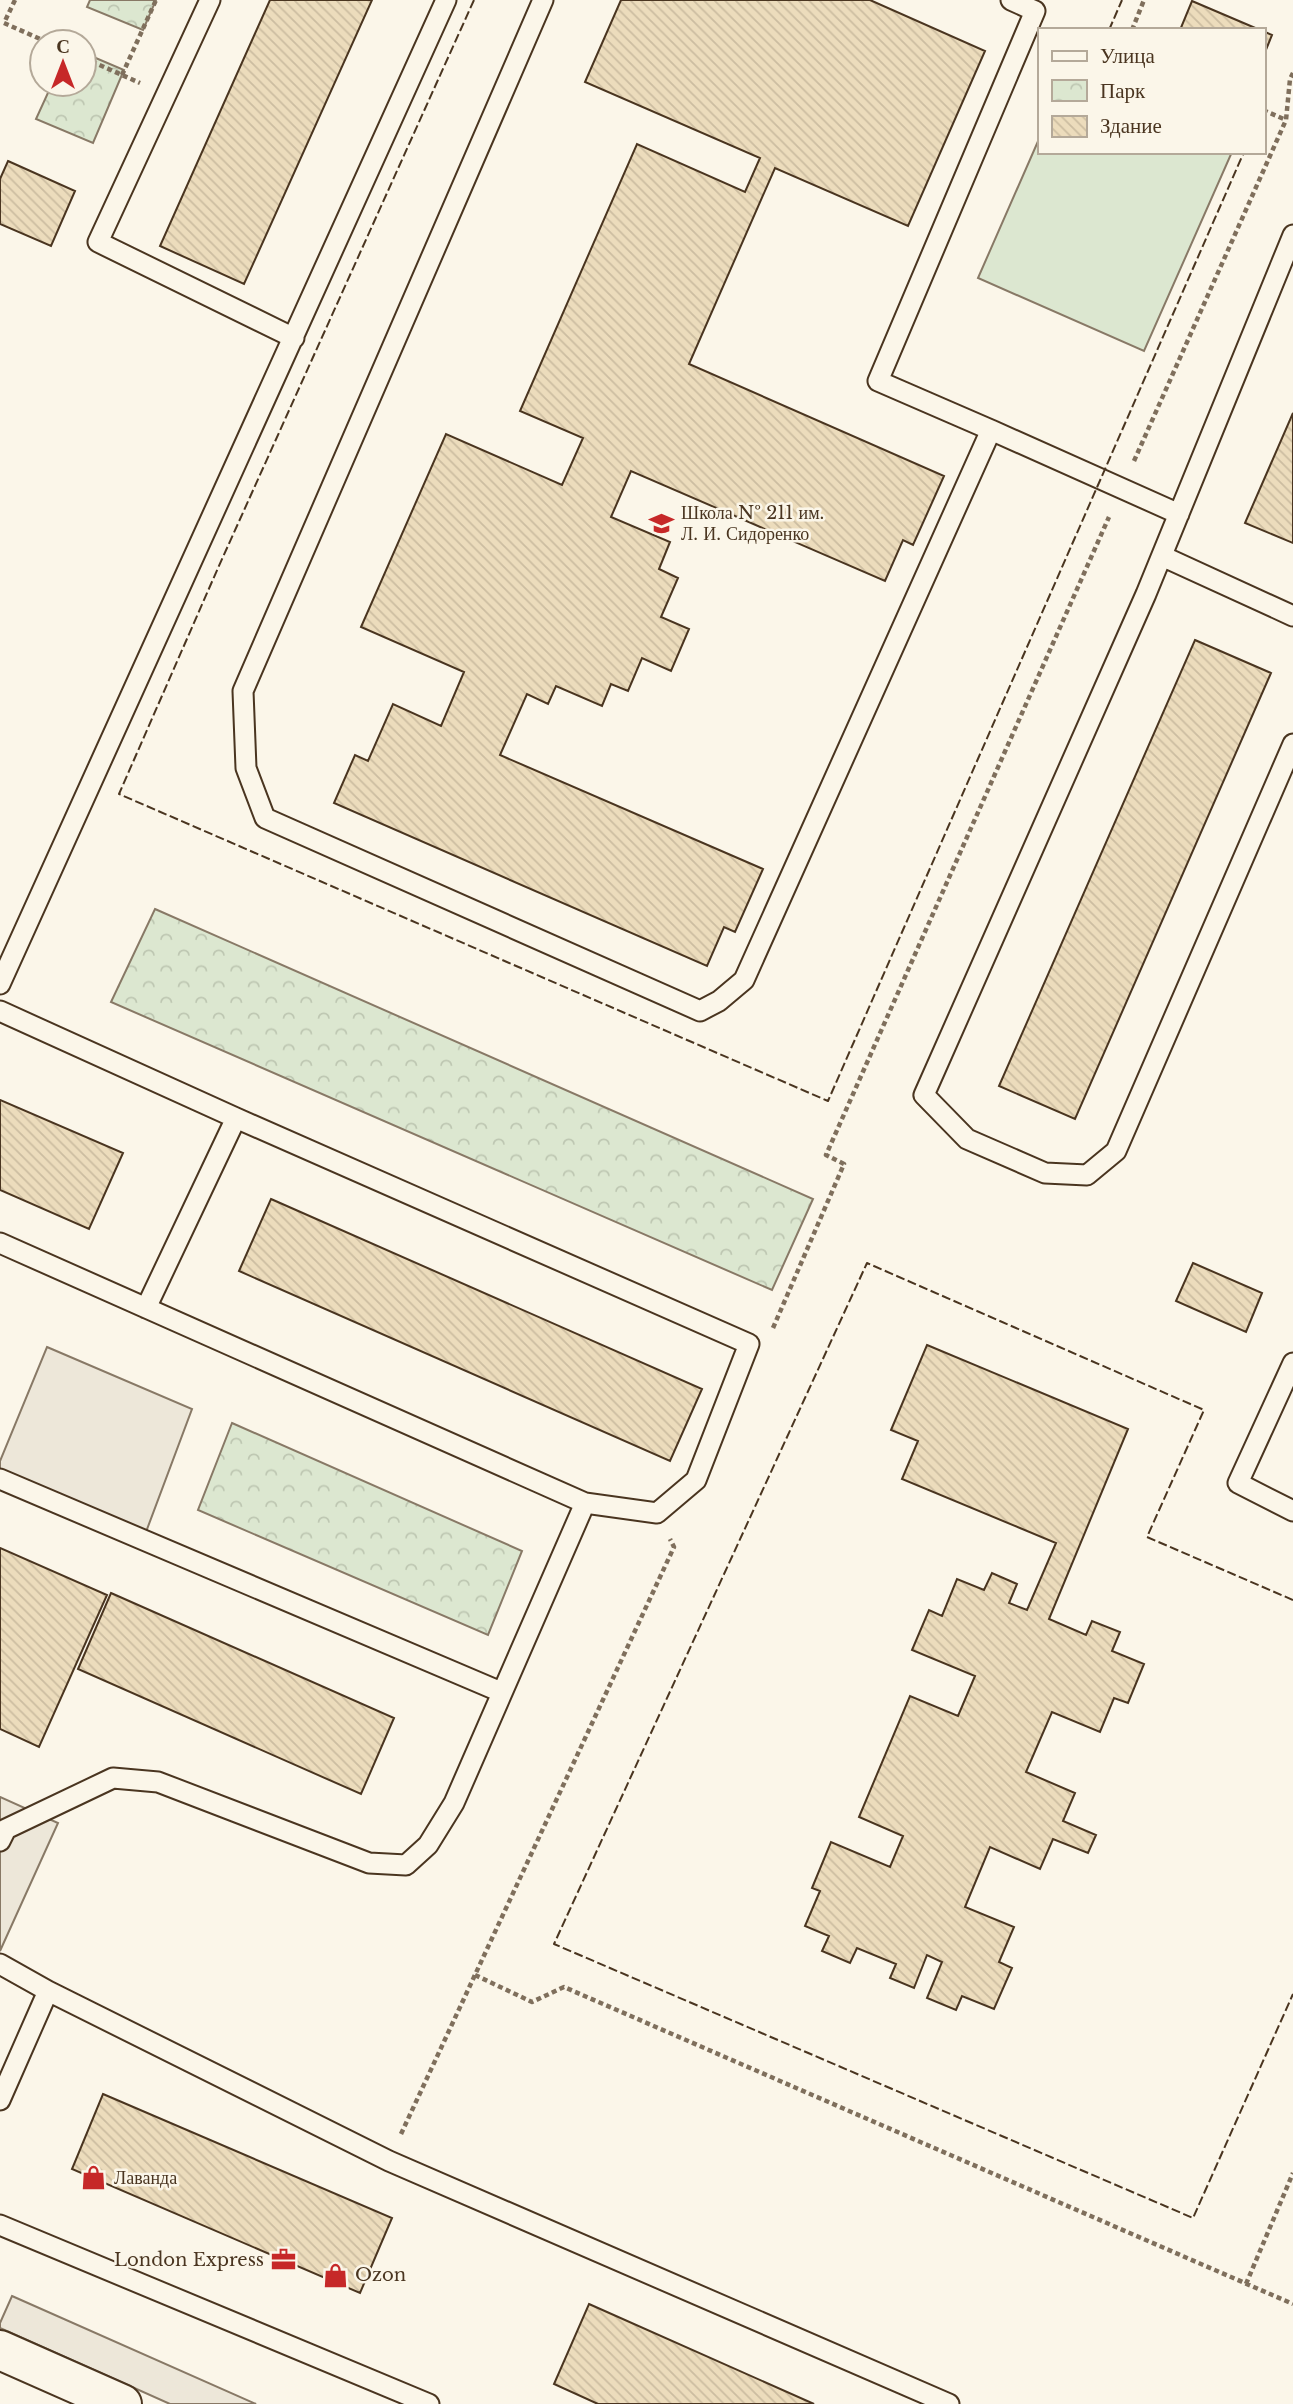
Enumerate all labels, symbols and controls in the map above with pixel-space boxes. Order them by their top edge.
north arrow [28,28,98,98]
legend [1038,28,1265,154]
text: С [56,35,70,58]
text: Улица [1100,43,1155,69]
text: Парк [1100,78,1146,104]
text: Здание [1100,113,1162,139]
place label: Школа № 211 им. Л. И. Сидоренко [681,502,824,545]
school or university icon: Школа № 211 им. Л. И. Сидоренко [647,509,675,537]
shop icon: Лаванда [80,2164,108,2192]
place label: Лаванда [114,2167,177,2189]
office icon: London Express [270,2246,298,2274]
place label: London Express [114,2249,264,2271]
shop icon: Ozon [321,2261,349,2289]
place label: Ozon [355,2264,406,2286]

